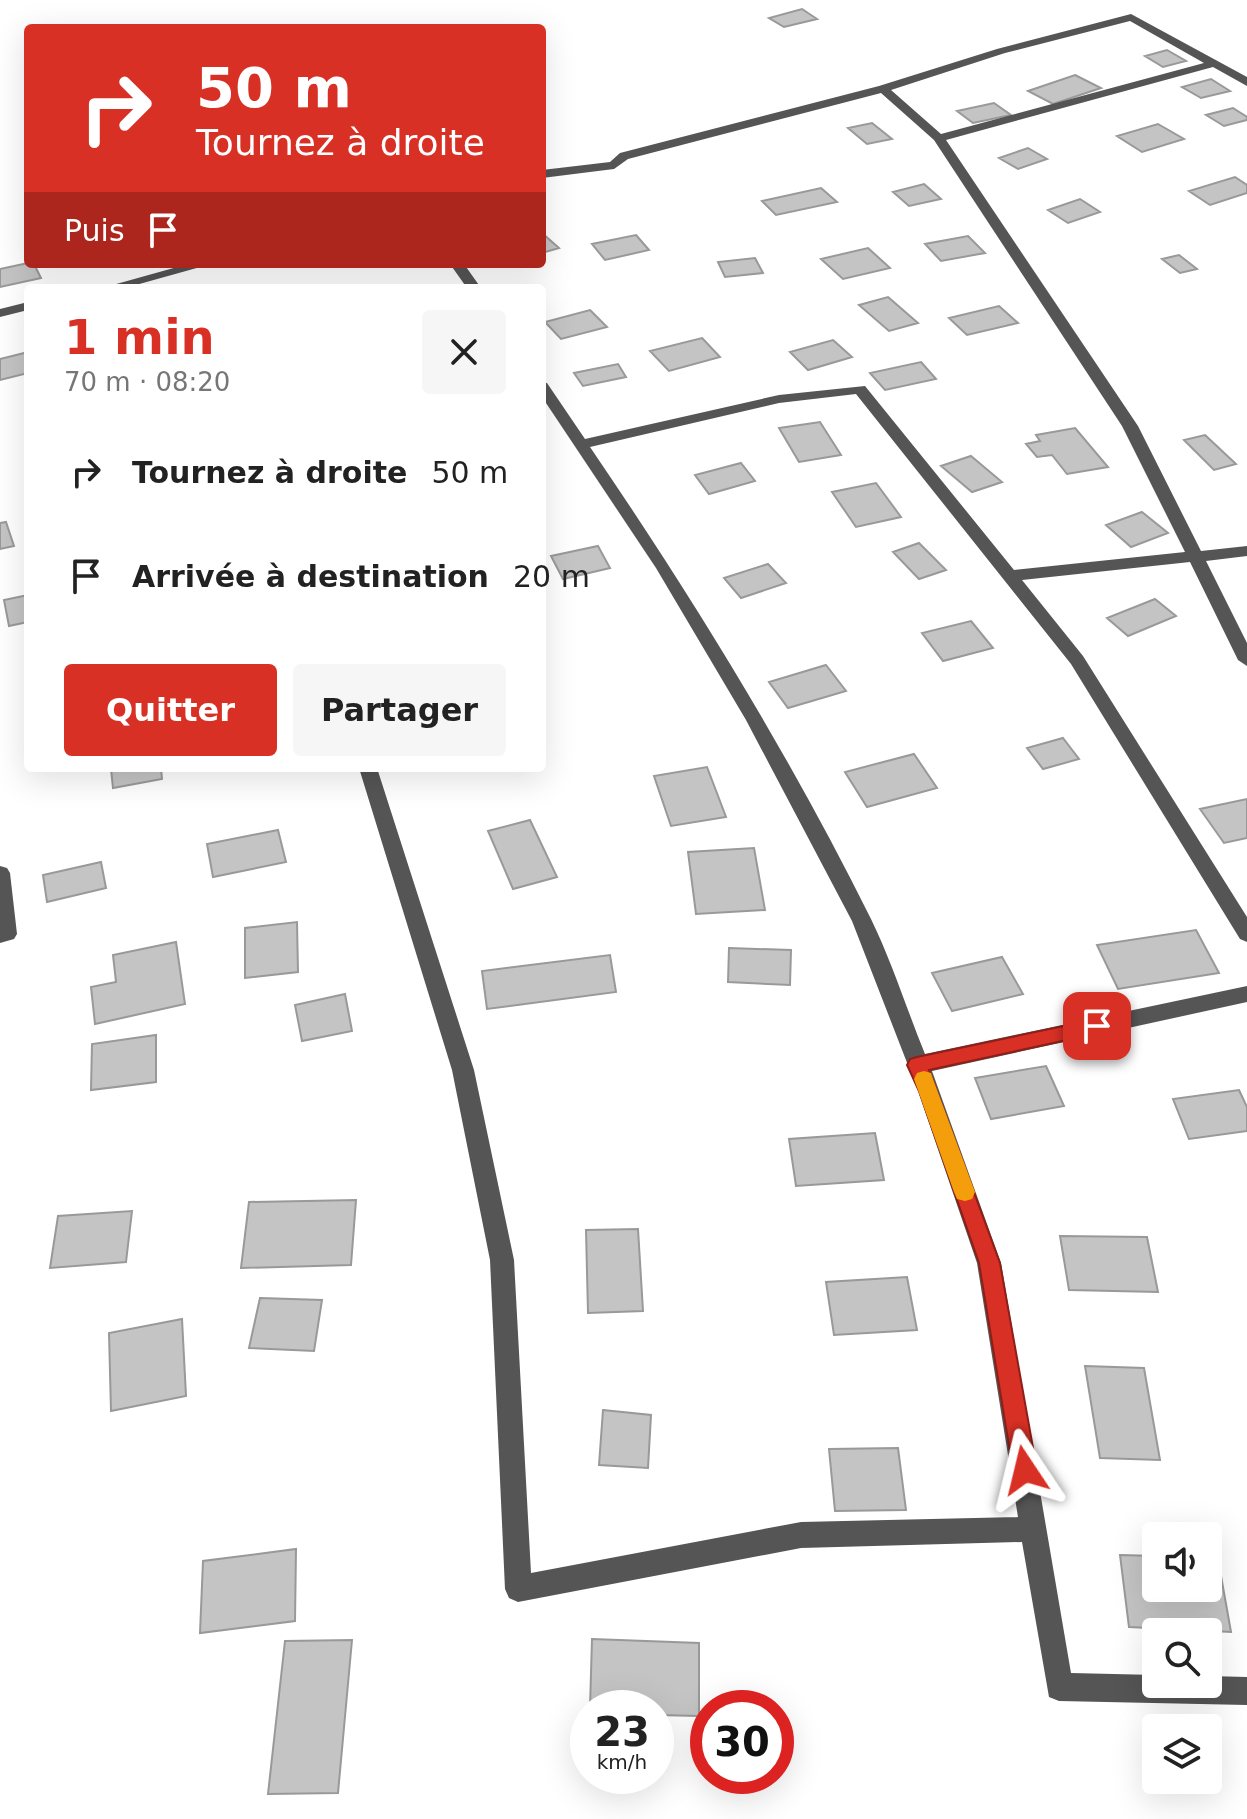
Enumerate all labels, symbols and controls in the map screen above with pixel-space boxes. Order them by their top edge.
text: 50 m [196,55,352,120]
icon: right [64,56,168,160]
text: Tournez à droite [196,122,485,163]
icon: arrive [141,208,185,252]
text: Puis [64,213,125,248]
text: 1 min [64,309,215,365]
button: close [422,310,506,394]
text: 70 m · 08:20 [64,367,230,397]
icon: right [64,450,108,494]
text: Tournez à droite [132,455,407,490]
text: 50 m [431,455,508,490]
icon: arrive [64,554,108,598]
text: Arrivée à destination [132,559,489,594]
text: 20 m [513,559,590,594]
button: Quitter [64,664,277,756]
button: Partager [293,664,506,756]
pin [1063,992,1131,1060]
icon: arrive [1075,1004,1119,1048]
position arrow [983,1428,1067,1512]
map controls [1142,1522,1222,1794]
button: sound [1142,1522,1222,1602]
button: search [1142,1618,1222,1698]
speed limit sign: 30 [690,1690,794,1794]
text: 23 [594,1709,650,1755]
button: layers [1142,1714,1222,1794]
text: km/h [597,1750,647,1774]

